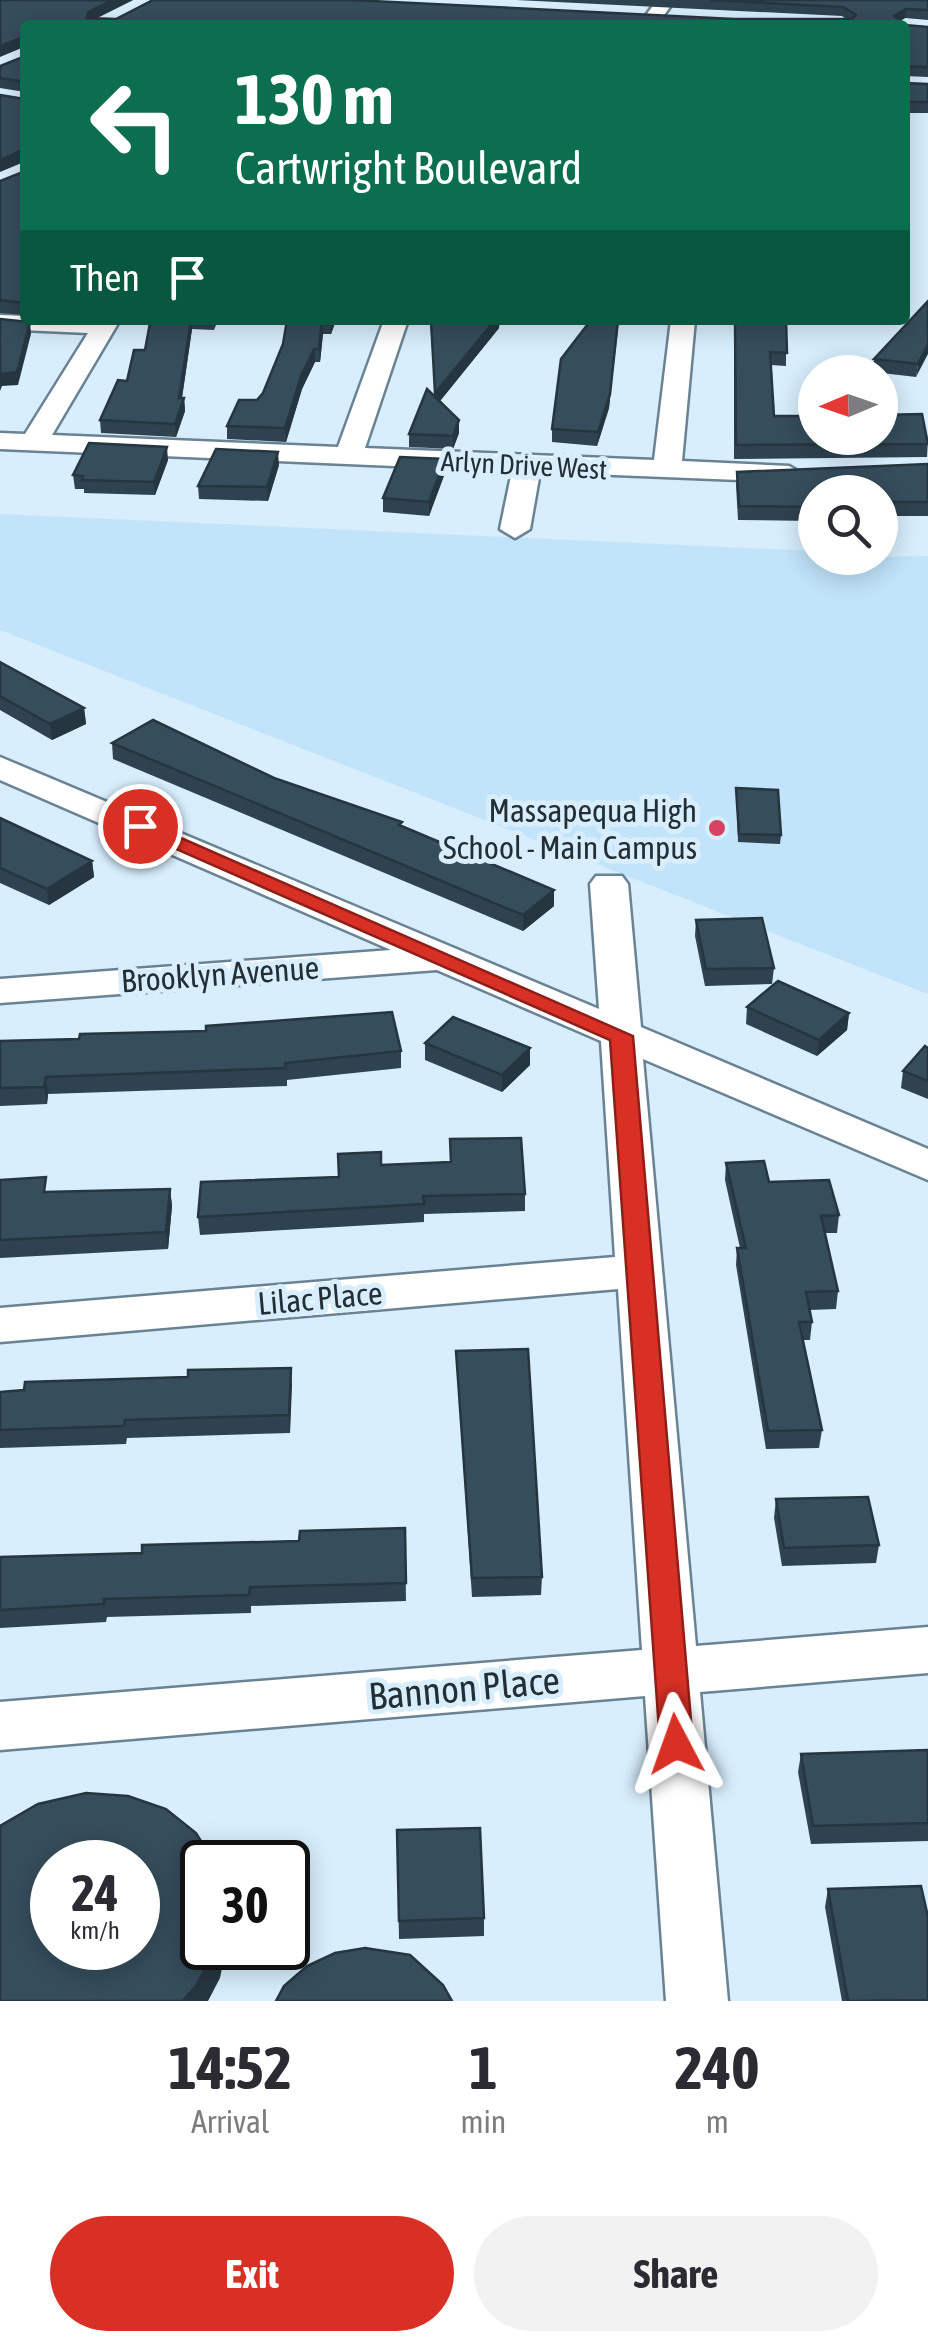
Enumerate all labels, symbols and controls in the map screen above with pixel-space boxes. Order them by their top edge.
text: 130 m [235,59,394,139]
icon: left [70,60,200,190]
text: Cartwright Boulevard [235,142,582,194]
icon: arrive [160,250,215,305]
text: Then [70,256,140,299]
north arrow [798,355,898,455]
map controls [798,355,898,575]
street label: Arlyn Drive West [440,445,608,485]
button: search [798,475,898,575]
pin [98,784,183,869]
place label: Massapequa High School - Main Campus [443,792,697,866]
icon: arrive [113,799,168,854]
marker: Massapequa High School - Main Campus [706,817,728,839]
street label: Brooklyn Avenue [120,949,320,999]
street label: Lilac Place [256,1274,384,1322]
street label: Bannon Place [367,1658,561,1718]
position arrow [624,1692,728,1796]
speed limit sign: 30 [180,1840,310,1970]
text: 24 [71,1864,118,1922]
text: km/h [70,1916,120,1944]
text: 14:52 [168,2033,292,2102]
text: 1 [469,2033,498,2102]
text: 240 [675,2033,759,2102]
text: Arrival [191,2103,269,2140]
text: min [460,2103,506,2140]
text: m [706,2103,729,2140]
button: Exit [50,2216,454,2331]
button: Share [474,2216,878,2331]

